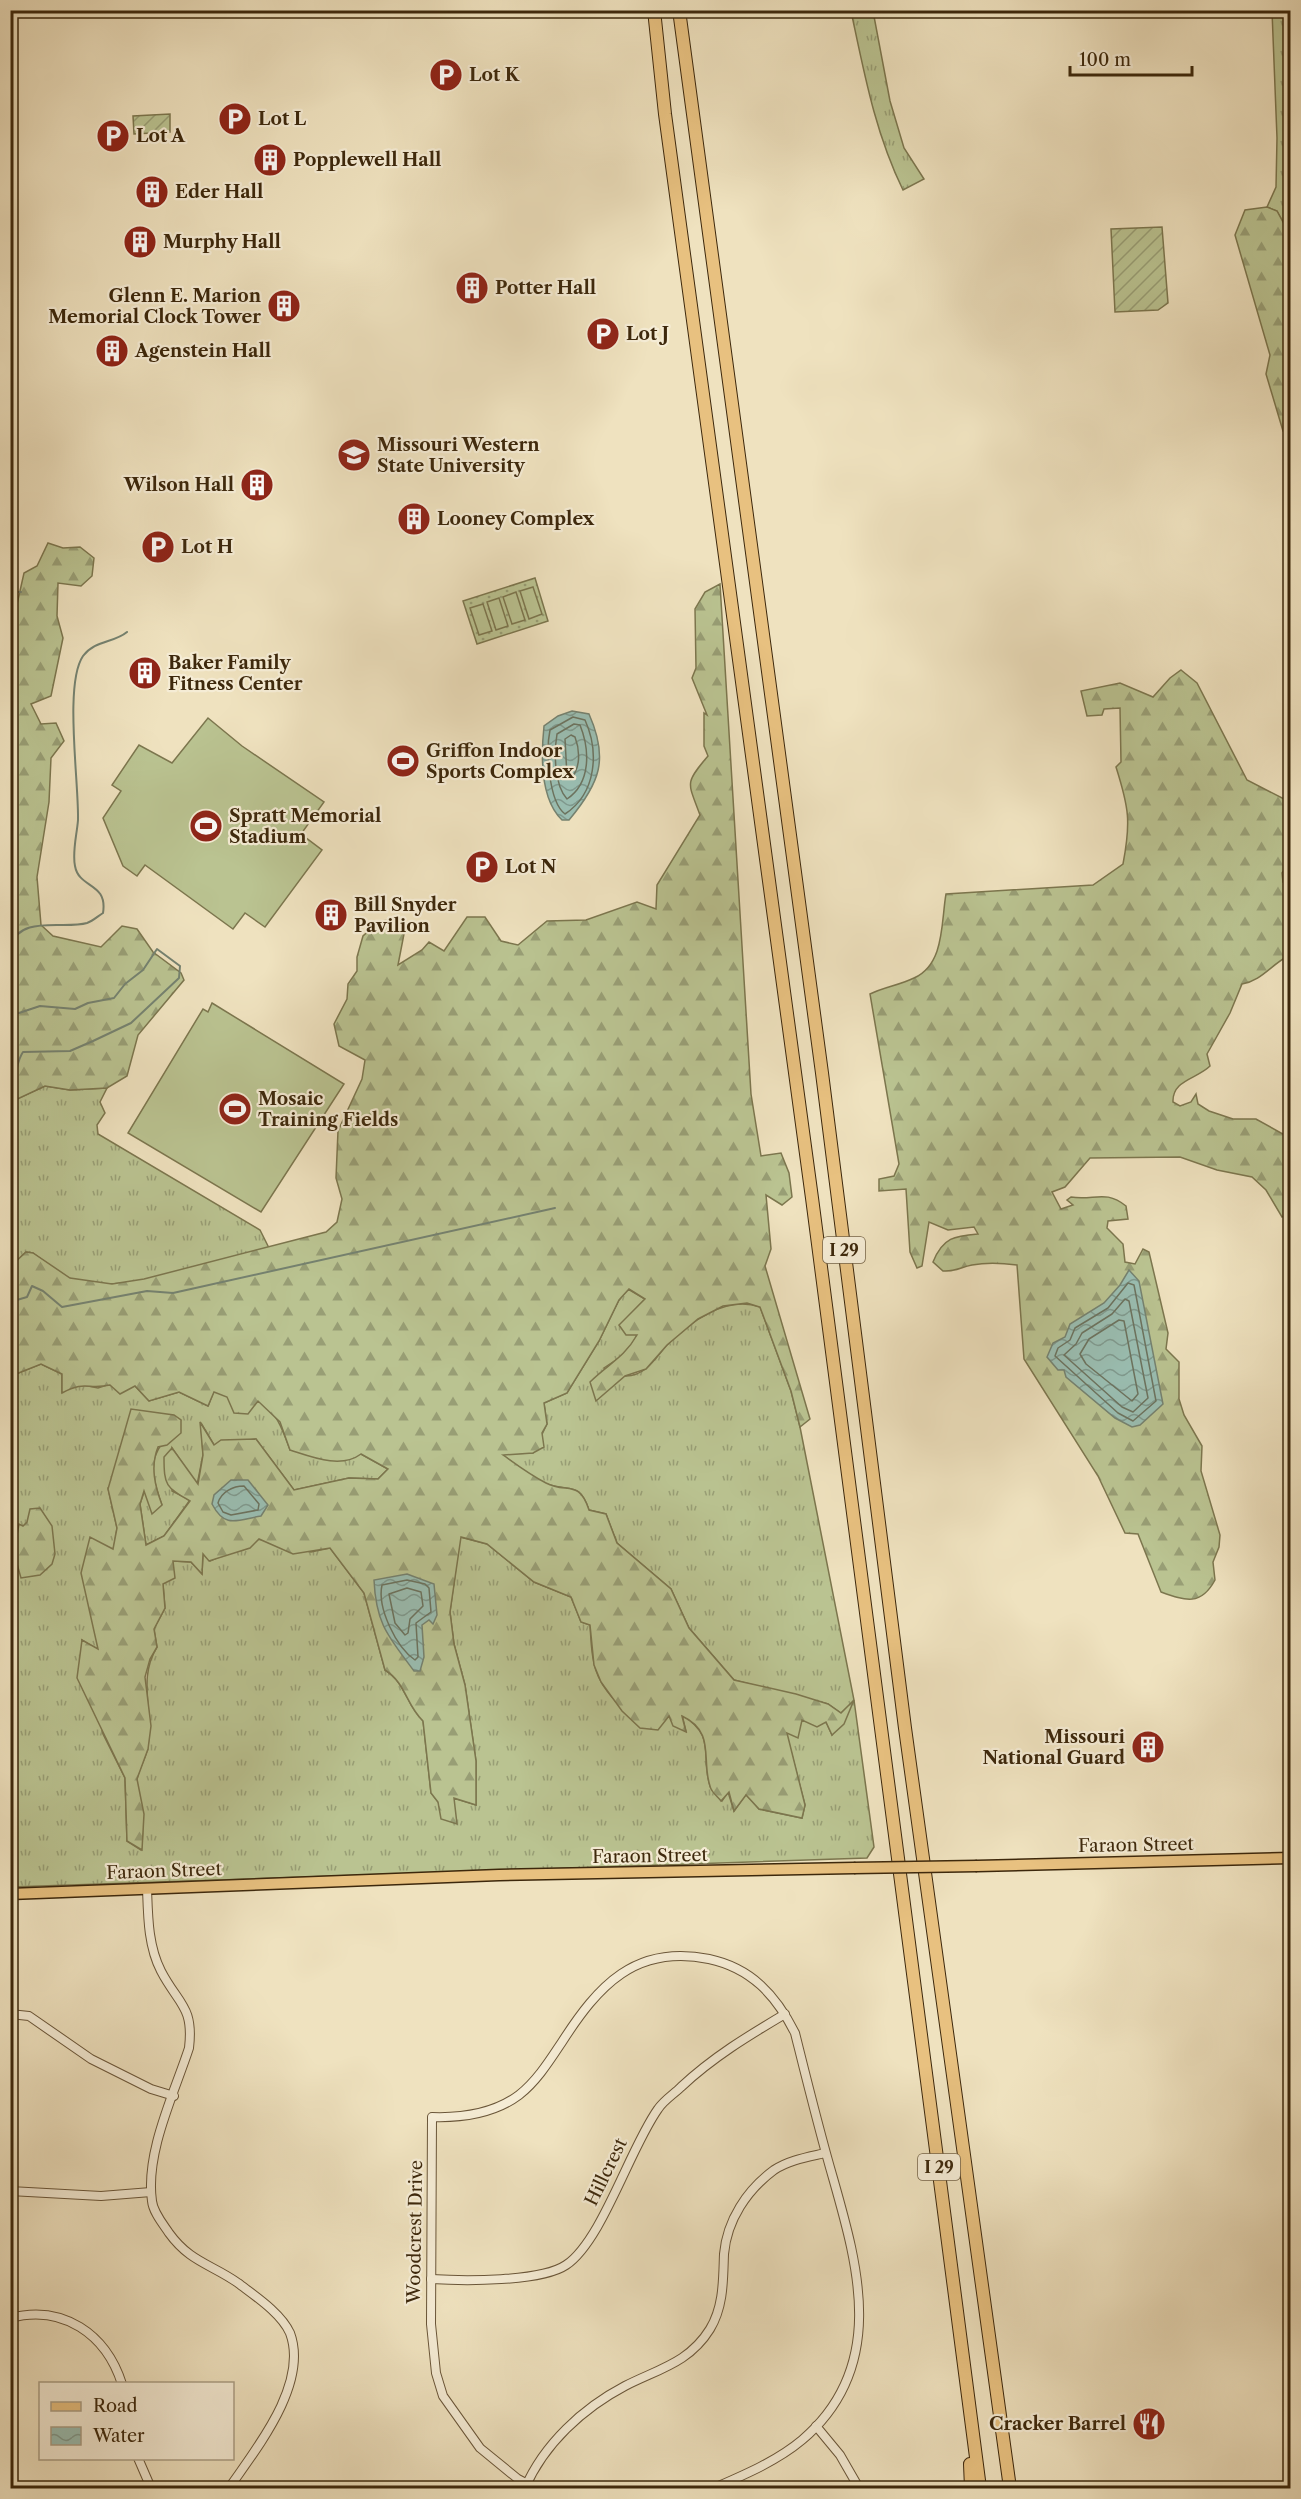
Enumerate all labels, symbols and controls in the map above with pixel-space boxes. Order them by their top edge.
scale bar [1070,39,1192,77]
text: 100 m [1079,49,1131,71]
parking icon: Lot K [428,57,464,93]
place label: Lot K [469,64,520,86]
parking icon: Lot L [217,101,253,137]
place label: Lot L [258,108,307,130]
parking icon: Lot A [95,118,131,154]
place label: Lot A [136,125,186,147]
building icon: Popplewell Hall [252,142,288,178]
place label: Popplewell Hall [293,149,441,171]
building icon: Eder Hall [134,174,170,210]
place label: Eder Hall [175,181,263,203]
building icon: Murphy Hall [122,224,158,260]
place label: Murphy Hall [163,231,281,253]
building icon: Potter Hall [454,270,490,306]
place label: Potter Hall [495,277,596,299]
place label: Glenn E. Marion Memorial Clock Tower [48,285,262,328]
building icon: Glenn E. Marion Memorial Clock Tower [266,288,302,324]
parking icon: Lot J [585,316,621,352]
place label: Lot J [626,323,669,345]
building icon: Agenstein Hall [94,333,130,369]
place label: Agenstein Hall [134,340,271,362]
place label: Missouri Western State University [377,434,540,477]
school or university icon: Missouri Western State University [336,437,372,473]
building icon: Wilson Hall [239,467,275,503]
place label: Wilson Hall [123,474,234,496]
building icon: Looney Complex [396,501,432,537]
place label: Looney Complex [437,508,594,530]
parking icon: Lot H [140,529,176,565]
place label: Lot H [181,536,233,558]
place label: Baker Family Fitness Center [168,652,303,695]
building icon: Baker Family Fitness Center [127,655,163,691]
place label: Griffon Indoor Sports Complex [426,740,574,783]
sports icon: Griffon Indoor Sports Complex [385,743,421,779]
place label: Spratt Memorial Stadium [229,805,381,848]
sports icon: Spratt Memorial Stadium [188,808,224,844]
parking icon: Lot N [464,849,500,885]
place label: Lot N [505,856,557,878]
place label: Bill Snyder Pavilion [354,894,457,937]
building icon: Bill Snyder Pavilion [313,897,349,933]
place label: Mosaic Training Fields [258,1088,398,1131]
sports icon: Mosaic Training Fields [217,1091,253,1127]
road number: I 29 [823,1237,865,1263]
place label: Missouri National Guard [983,1726,1126,1769]
building icon: Missouri National Guard [1130,1729,1166,1765]
street label: Faraon Street [1078,1833,1195,1857]
street label: Faraon Street [592,1844,709,1868]
street label: Faraon Street [106,1858,223,1884]
street label: Hillcrest [580,2134,632,2209]
road number: I 29 [918,2154,960,2180]
street label: Woodcrest Drive [403,2160,427,2305]
legend [39,2382,234,2460]
text: Road [93,2395,138,2417]
restaurant icon: Cracker Barrel [1131,2406,1167,2442]
place label: Cracker Barrel [989,2413,1126,2435]
text: Water [92,2425,145,2447]

